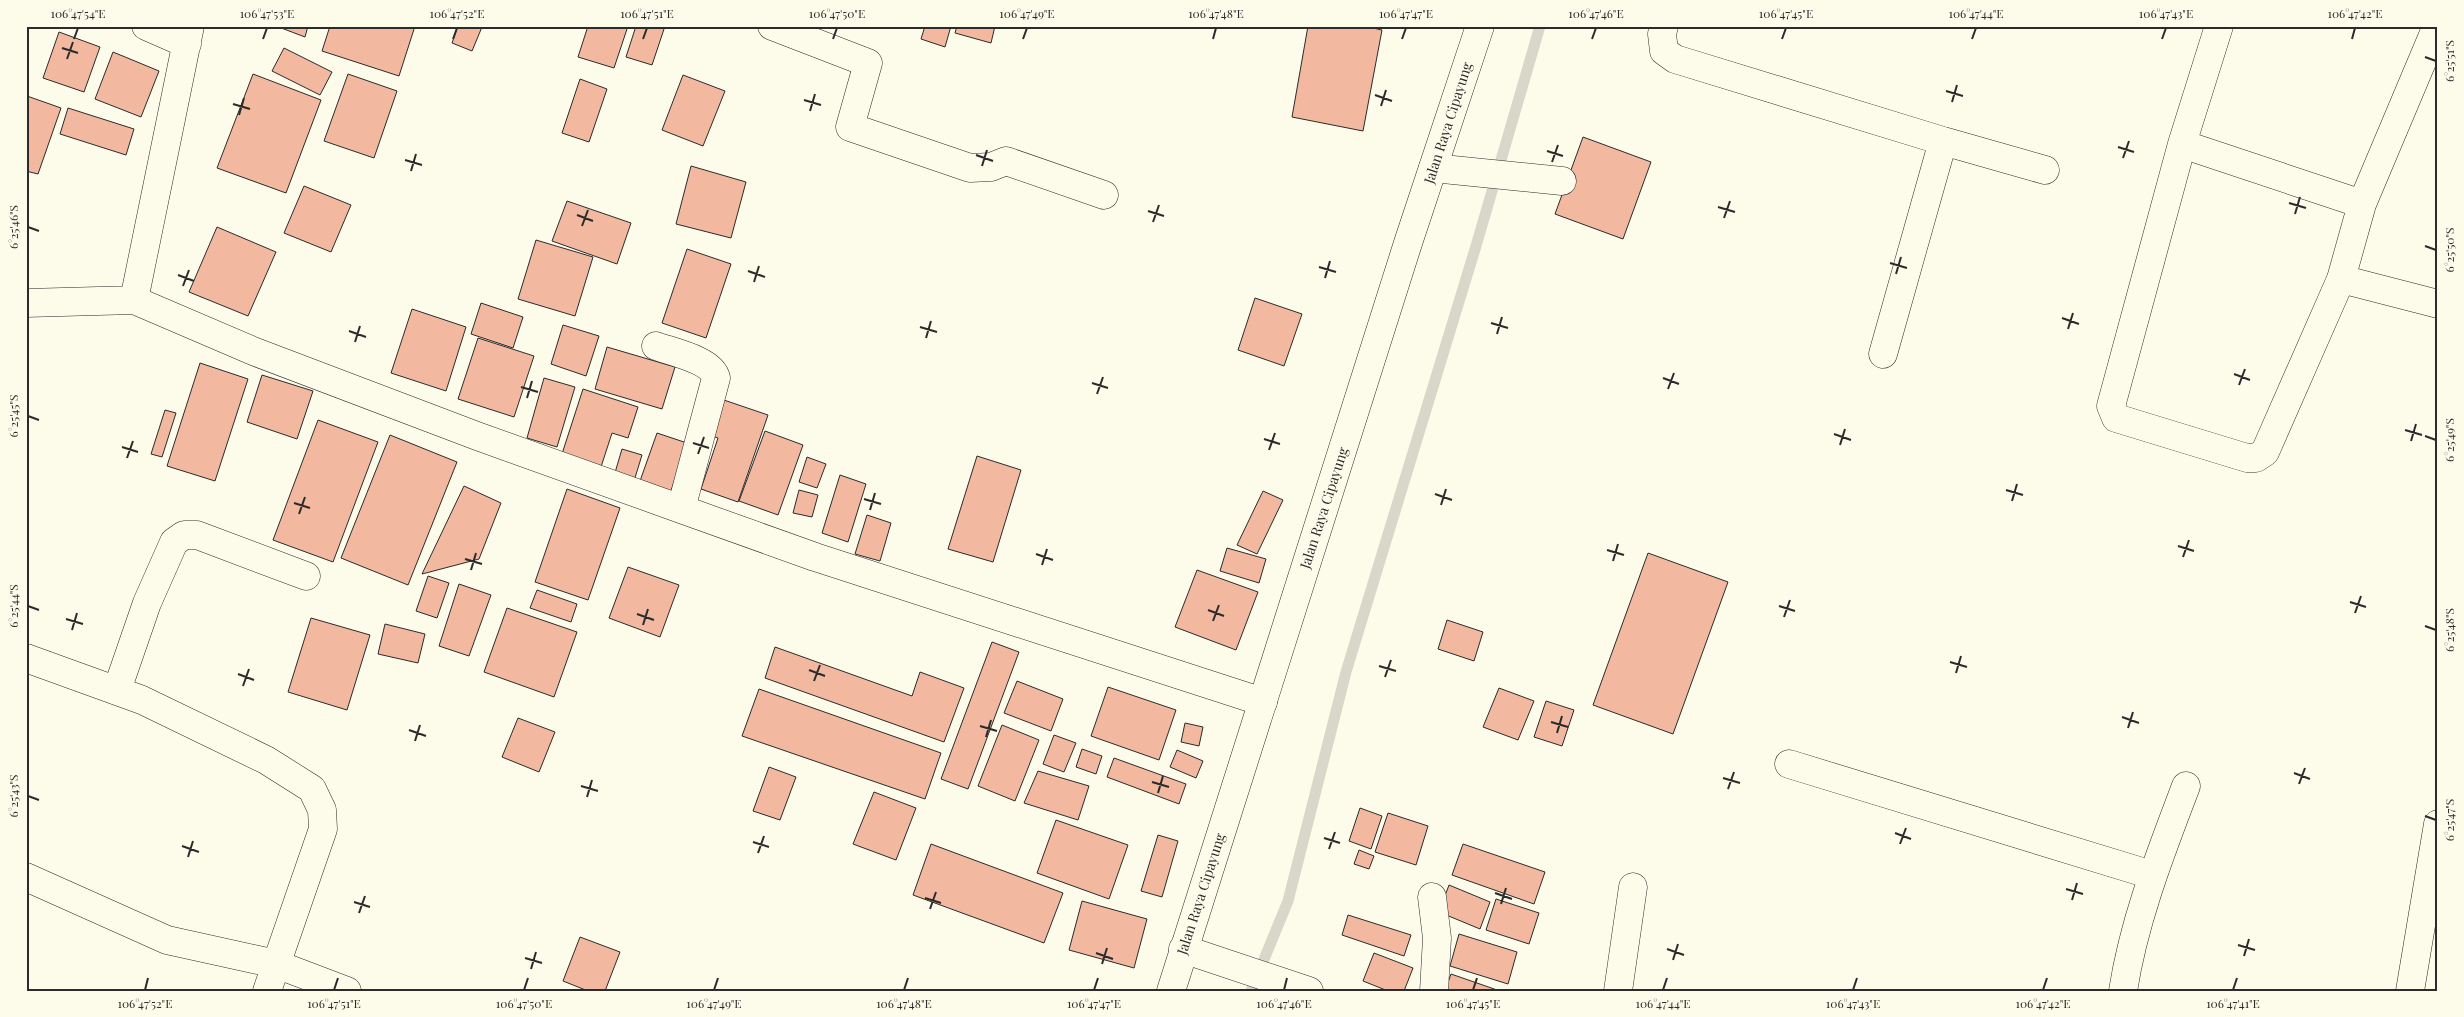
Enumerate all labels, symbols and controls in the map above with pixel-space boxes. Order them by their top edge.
text: 106°47'54"E [50,5,106,21]
text: 106°47'53"E [240,5,294,21]
text: 106°47'52"E [429,5,485,21]
text: 106°47'51"E [620,5,674,21]
text: 106°47'50"E [809,5,865,21]
text: 106°47'49"E [999,5,1055,21]
text: 106°47'48"E [1188,5,1244,21]
text: 106°47'47"E [1379,5,1433,21]
text: 106°47'46"E [1568,5,1624,21]
text: 106°47'45"E [1759,5,1813,21]
text: 106°47'44"E [1948,5,2004,21]
text: 106°47'43"E [2139,5,2193,21]
text: 106°47'42"E [2327,5,2383,21]
text: 6°25'51"S [2441,40,2457,82]
street label: Jalan Raya Cipayung [1419,59,1476,187]
text: 6°25'46"S [5,205,21,249]
text: 6°25'50"S [2441,228,2457,272]
text: 6°25'45"S [5,395,21,437]
text: 6°25'49"S [2441,418,2457,462]
street label: Jalan Raya Cipayung [1295,444,1352,572]
text: 6°25'44"S [5,584,21,628]
text: 6°25'48"S [2441,608,2457,652]
text: 6°25'43"S [5,775,21,817]
text: 6°25'47"S [2441,799,2457,841]
street label: Jalan Raya Cipayung [1172,830,1229,958]
text: 106°47'52"E [117,995,173,1011]
text: 106°47'51"E [307,995,361,1011]
text: 106°47'50"E [496,995,552,1011]
text: 106°47'49"E [686,995,742,1011]
text: 106°47'48"E [876,995,932,1011]
text: 106°47'47"E [1067,995,1121,1011]
text: 106°47'46"E [1256,995,1312,1011]
text: 106°47'45"E [1446,995,1500,1011]
text: 106°47'44"E [1635,995,1691,1011]
text: 106°47'43"E [1826,995,1880,1011]
text: 106°47'42"E [2015,995,2071,1011]
text: 106°47'41"E [2206,995,2260,1011]

